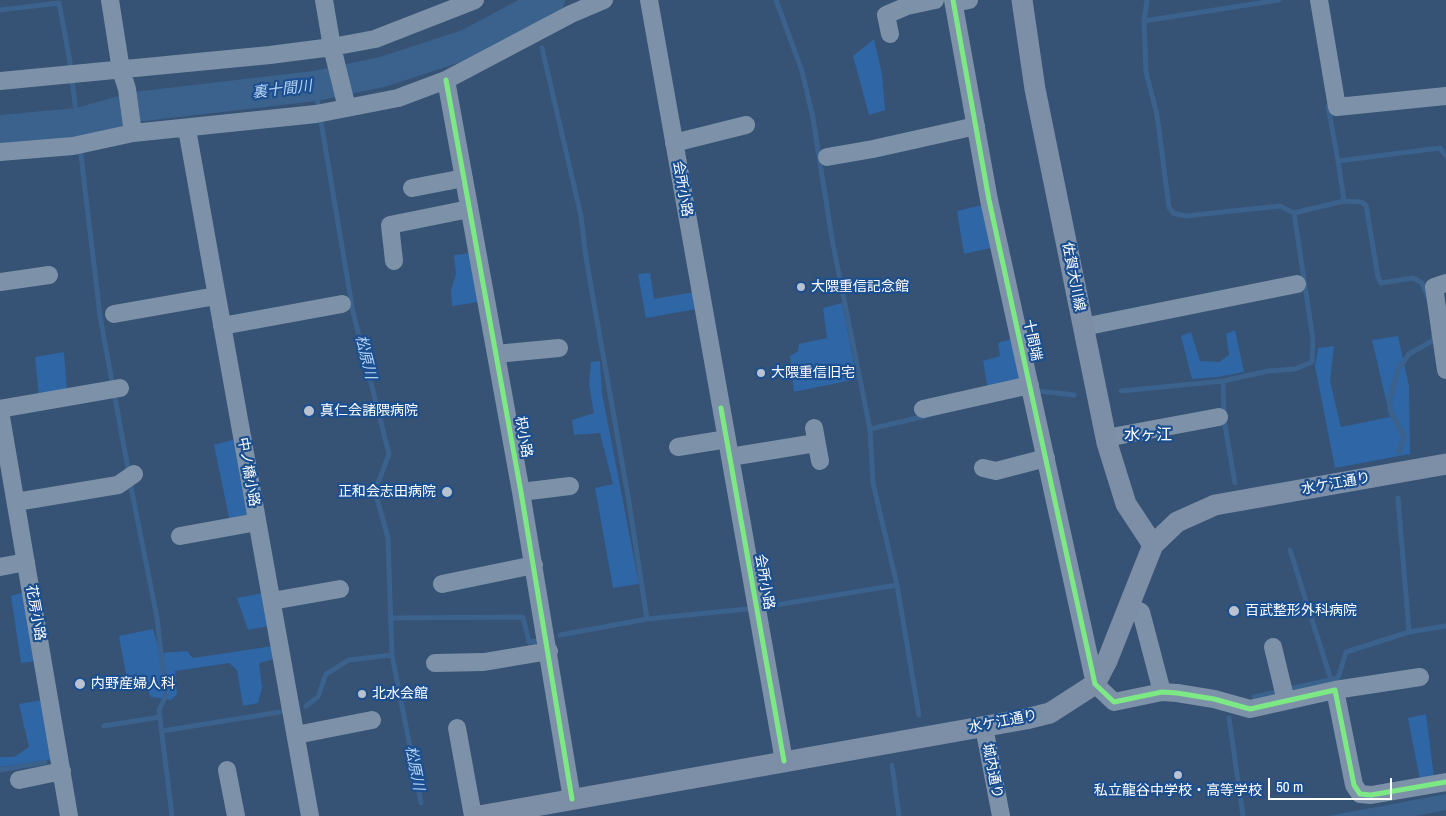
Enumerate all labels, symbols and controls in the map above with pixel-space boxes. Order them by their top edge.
water label: 裏十間川 [251,77,313,103]
street label: 会所小路 [669,160,695,218]
street label: 佐賀大川線 [1058,241,1088,313]
place label: 大隈重信記念館 [811,279,909,295]
marker: 大隈重信記念館 [795,281,807,293]
street label: 十間端 [1019,318,1045,362]
water label: 松原川 [351,333,379,381]
place label: 大隈重信旧宅 [771,365,855,381]
marker: 大隈重信旧宅 [755,367,767,379]
place label: 真仁会諸隈病院 [320,403,418,419]
marker: 真仁会諸隈病院 [302,404,316,418]
street label: 枳小路 [511,415,535,459]
district label: 水ヶ江 [1124,426,1172,446]
street label: 中ノ橋小路 [234,436,262,508]
street label: 水ケ江通り [1300,470,1372,498]
place label: 正和会志田病院 [338,484,436,500]
marker: 正和会志田病院 [440,485,454,499]
street label: 会所小路 [751,553,777,611]
street label: 花房小路 [22,584,48,642]
place label: 百武整形外科病院 [1245,603,1357,619]
marker: 百武整形外科病院 [1227,604,1241,618]
place label: 内野産婦人科 [91,676,175,692]
marker: 内野産婦人科 [73,677,87,691]
place label: 北水会館 [372,686,428,702]
marker: 北水会館 [356,688,368,700]
street label: 水ケ江通り [967,707,1039,737]
street label: 城内通り [978,742,1006,800]
water label: 松原川 [401,744,427,792]
scale bar [1271,768,1395,800]
marker: 私立龍谷中学校・高等学校 [1172,769,1184,781]
text: 50 m [1276,776,1303,797]
place label: 私立龍谷中学校・高等学校 [1094,783,1262,799]

